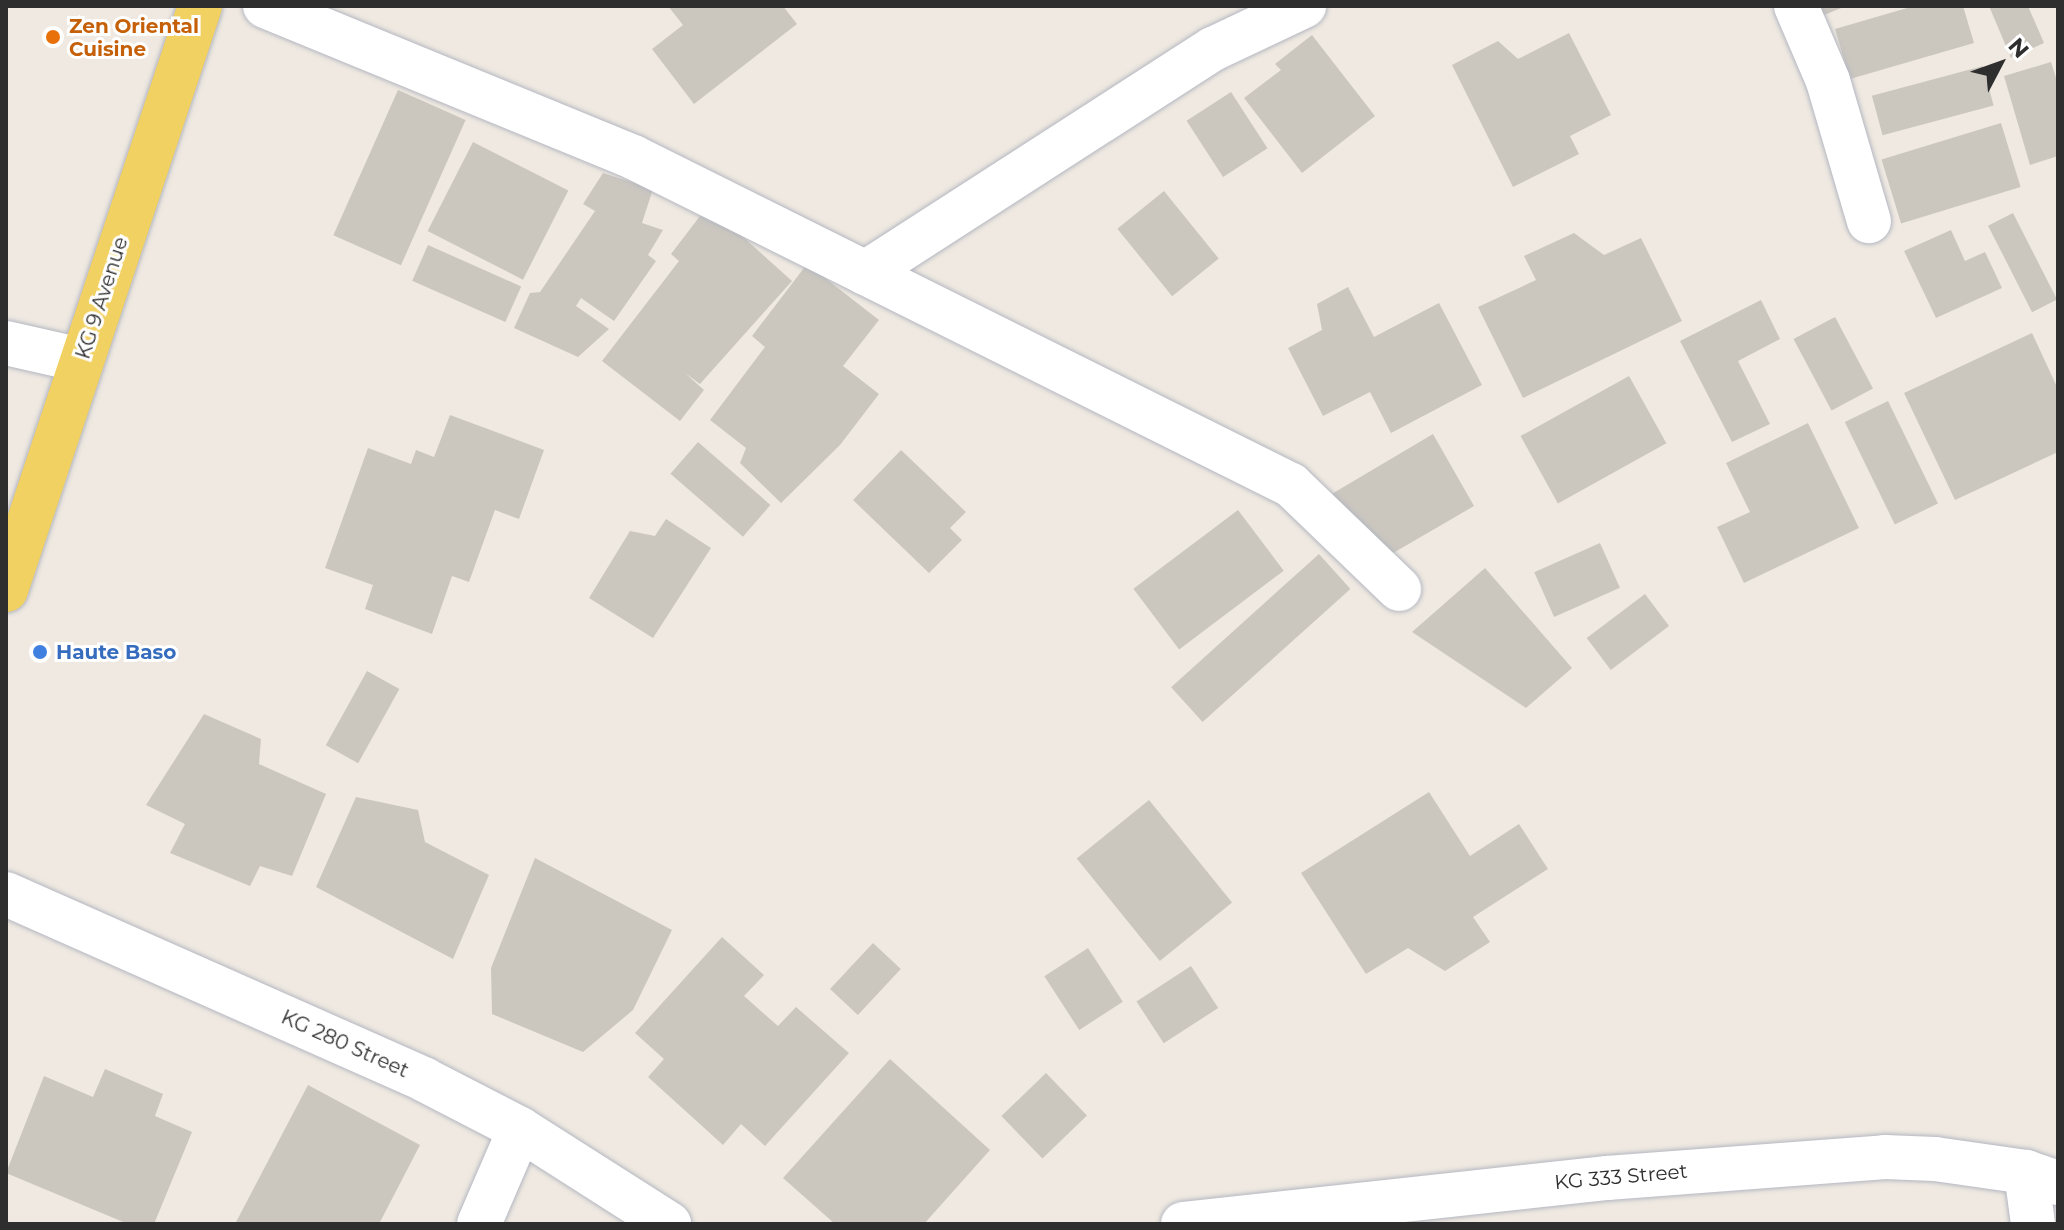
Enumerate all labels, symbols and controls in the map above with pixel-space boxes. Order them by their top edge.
place label: Zen Oriental Cuisine [69,14,199,61]
north arrow [1960,24,2040,104]
marker: Zen Oriental Cuisine [44,28,62,46]
text: N [2002,32,2035,63]
street label: KG 9 Avenue [71,234,133,362]
place label: Haute Baso [56,640,176,664]
marker: Haute Baso [31,643,49,661]
street label: KG 280 Street [277,1005,413,1083]
street label: KG 333 Street [1553,1159,1689,1195]

